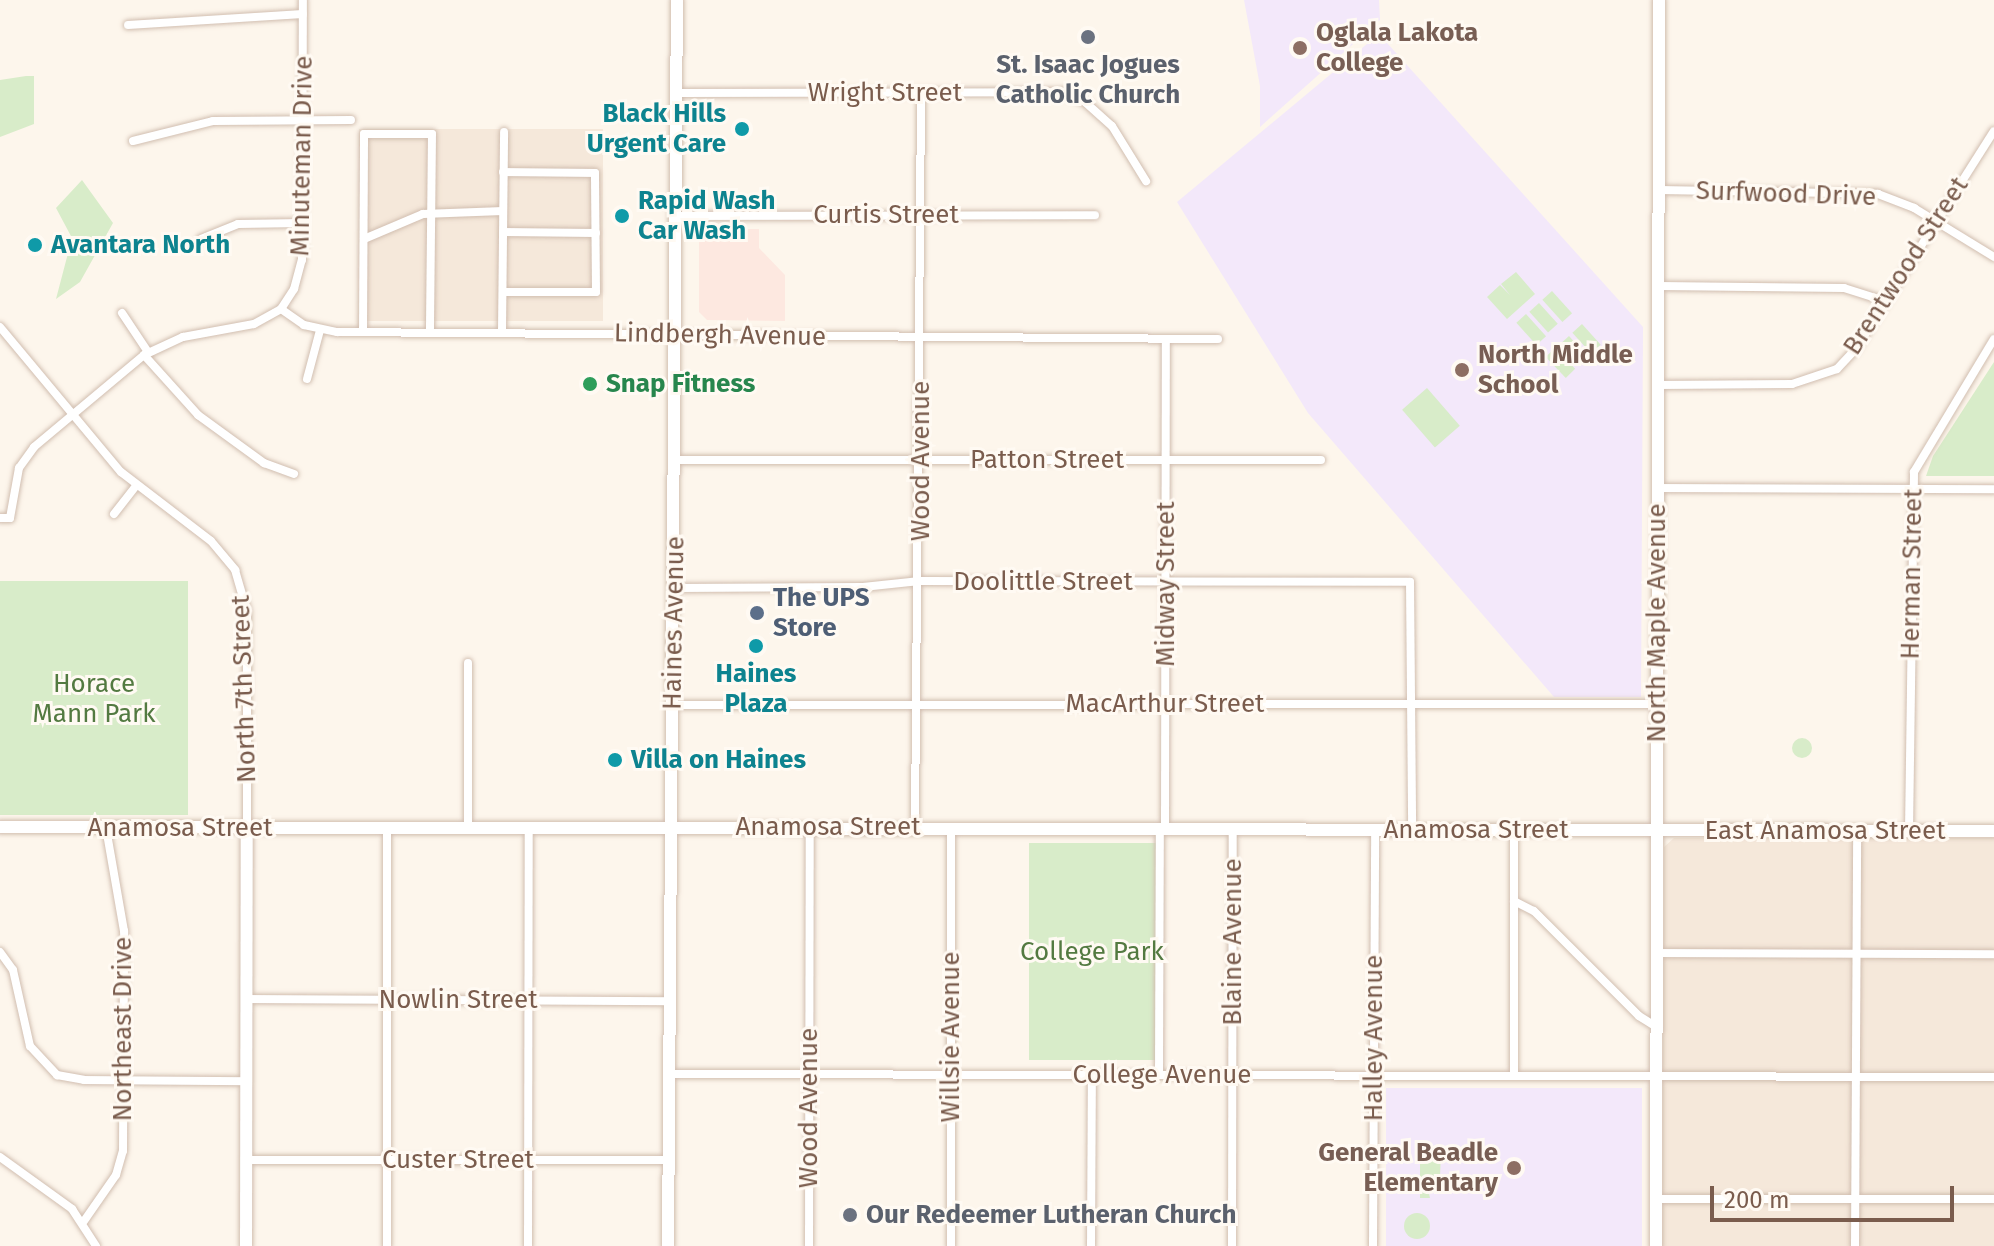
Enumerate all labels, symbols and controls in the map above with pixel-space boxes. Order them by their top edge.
place label: Oglala Lakota College [1316,17,1478,78]
marker: St. Isaac Jogues Catholic Church [1079,28,1097,46]
marker: Oglala Lakota College [1291,39,1309,57]
place label: St. Isaac Jogues Catholic Church [996,49,1180,110]
street label: Minuteman Drive [285,55,319,257]
street label: Wright Street [808,77,962,109]
place label: Black Hills Urgent Care [587,98,726,160]
marker: Black Hills Urgent Care [733,120,751,138]
street label: Brentwood Street [1837,171,1975,361]
street label: Surfwood Drive [1695,175,1877,213]
place label: Rapid Wash Car Wash [638,185,775,246]
street label: Curtis Street [813,199,959,231]
marker: Rapid Wash Car Wash [613,207,631,225]
place label: Avantara North [51,229,230,261]
marker: Avantara North [26,236,44,254]
street label: Lindbergh Avenue [614,318,826,352]
place label: North Middle School [1478,339,1633,400]
marker: North Middle School [1453,361,1471,379]
place label: Snap Fitness [606,368,755,400]
marker: Snap Fitness [581,375,599,393]
street label: Wood Avenue [905,381,937,541]
street label: Patton Street [970,444,1124,476]
street label: Herman Street [1895,488,1929,660]
street label: Midway Street [1150,501,1182,667]
street label: North Maple Avenue [1641,503,1673,743]
street label: Haines Avenue [657,536,691,710]
street label: Doolittle Street [953,566,1133,598]
place label: The UPS Store [773,582,870,644]
street label: North 7th Street [225,594,263,784]
marker: The UPS Store [748,604,766,622]
marker: Haines Plaza [747,637,765,655]
place label: Haines Plaza [716,658,796,720]
park label: Horace Mann Park [33,668,155,730]
street label: MacArthur Street [1066,688,1264,720]
place label: Villa on Haines [631,744,806,776]
marker: Villa on Haines [606,751,624,769]
street label: Anamosa Street [735,811,921,843]
street label: Anamosa Street [87,812,273,844]
street label: Anamosa Street [1383,814,1569,846]
street label: East Anamosa Street [1704,815,1946,847]
street label: Blaine Avenue [1217,858,1249,1026]
park label: College Park [1020,936,1164,968]
street label: Northeast Drive [107,937,139,1121]
street label: Willsie Avenue [935,952,967,1122]
street label: Halley Avenue [1358,955,1390,1121]
street label: Nowlin Street [378,984,538,1016]
street label: Wood Avenue [793,1028,825,1188]
street label: College Avenue [1073,1059,1251,1091]
place label: General Beadle Elementary [1318,1137,1498,1198]
street label: Custer Street [382,1144,534,1176]
marker: General Beadle Elementary [1505,1159,1523,1177]
scale bar [1714,1170,1958,1220]
text: 200 m [1724,1186,1790,1214]
place label: Our Redeemer Lutheran Church [866,1199,1236,1231]
marker: Our Redeemer Lutheran Church [841,1206,859,1224]

